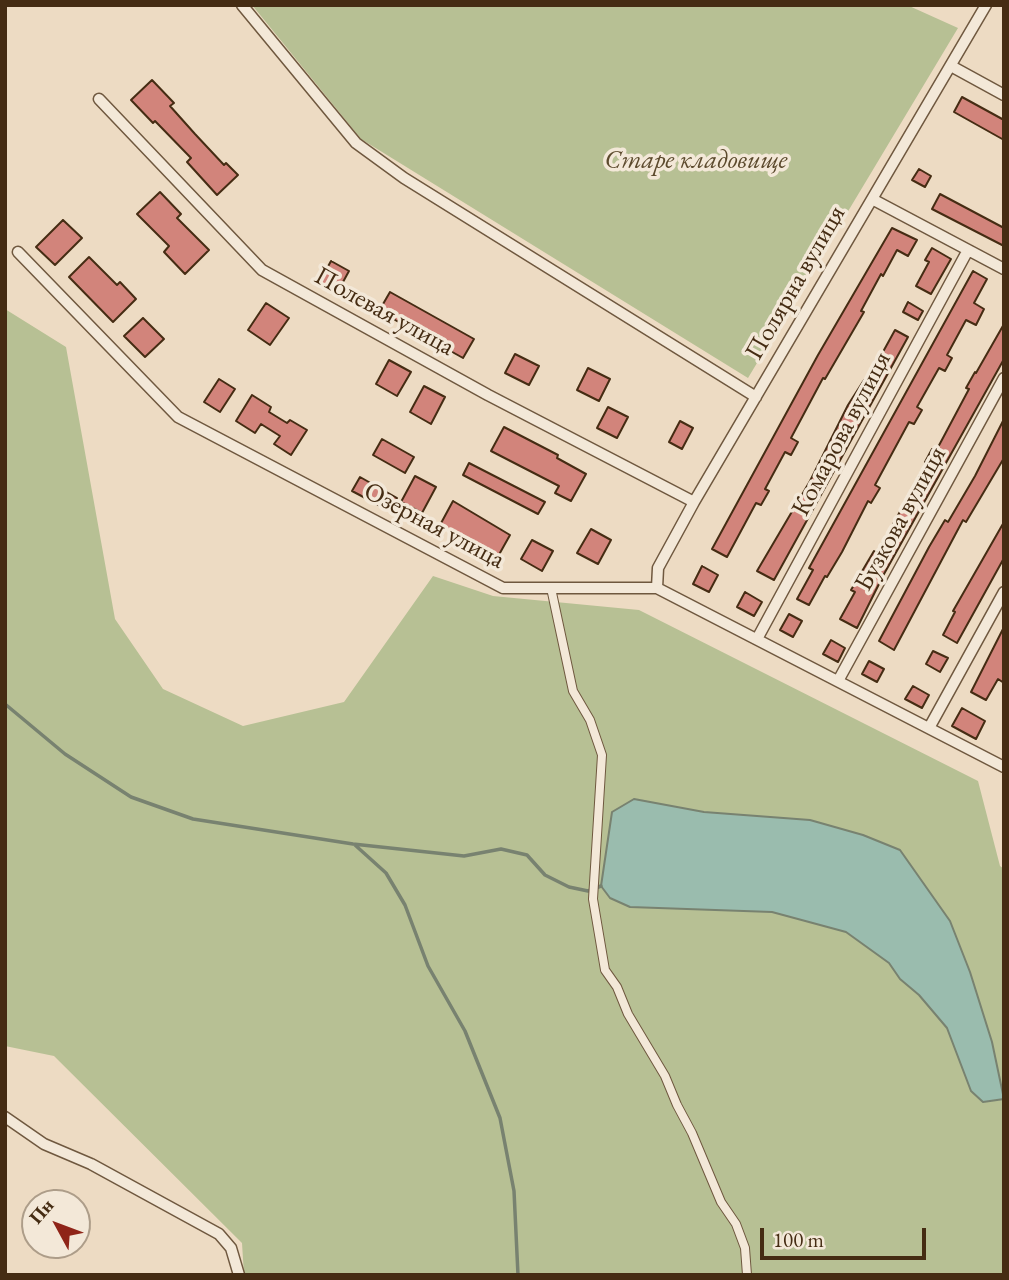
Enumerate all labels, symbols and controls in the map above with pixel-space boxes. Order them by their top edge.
park label: Старе кладовище [605,145,787,177]
street label: Полярна вулиця [739,200,853,366]
street label: Полевая улица [309,261,459,363]
street label: Комарова вулиця [786,347,898,521]
street label: Бузкова вулиця [849,441,953,597]
street label: Озерная улица [358,476,510,576]
north arrow [21,1189,91,1259]
text: Пн [23,1193,59,1229]
scale bar [764,1214,930,1258]
text: 100 m [773,1226,824,1253]

